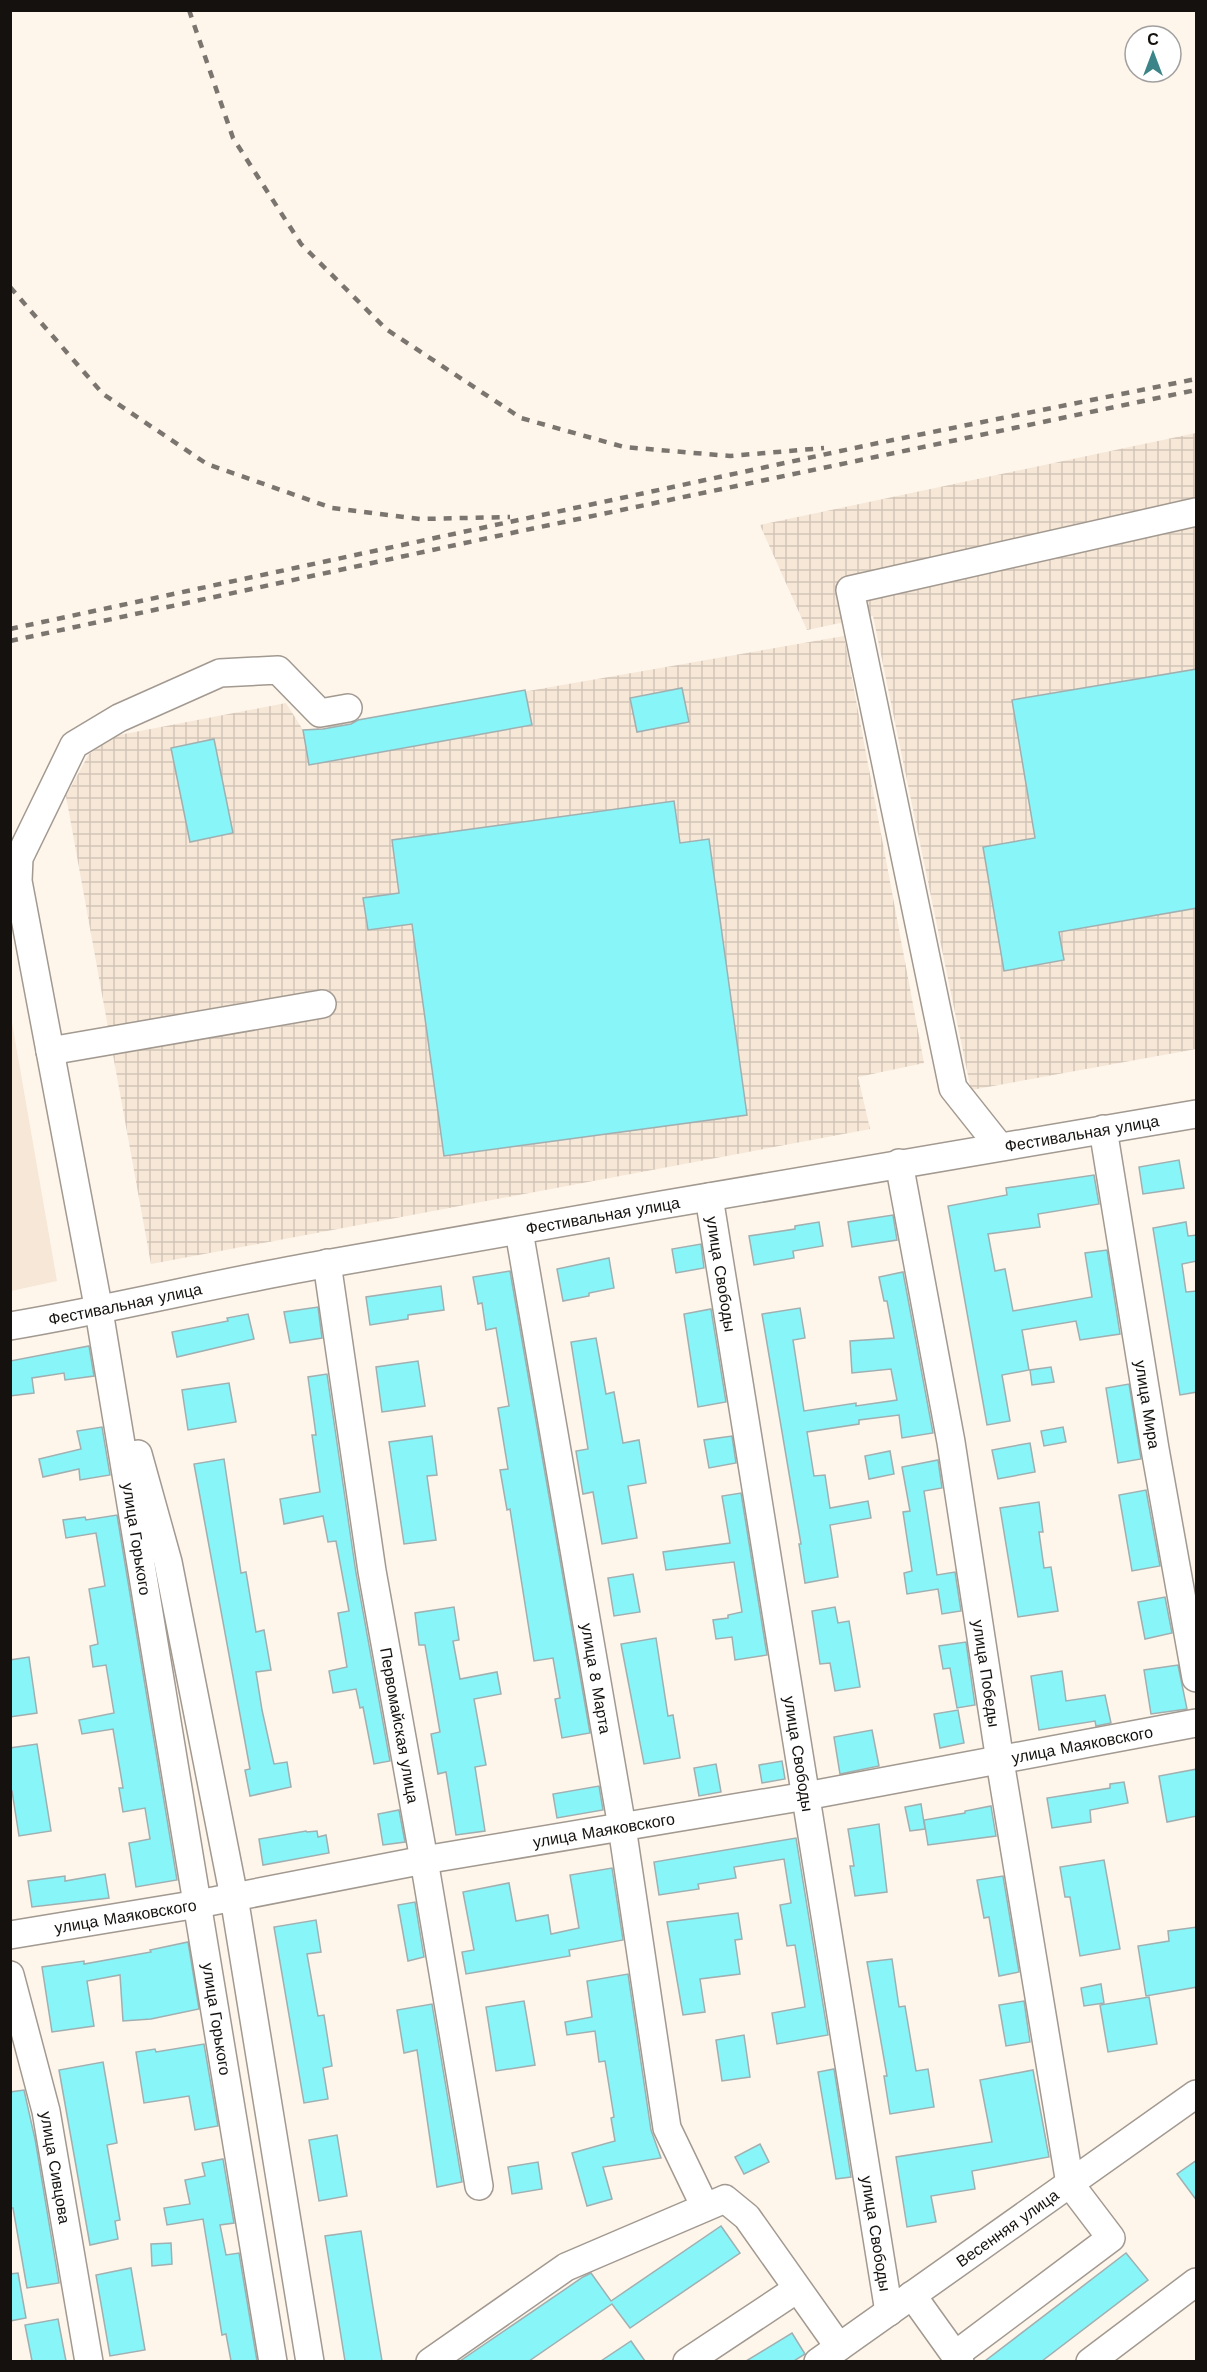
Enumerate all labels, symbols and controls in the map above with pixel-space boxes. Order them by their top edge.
north arrow [1123,24,1183,84]
text: С [1147,30,1159,49]
street label: Фестивальная улица [1003,1111,1161,1156]
street label: Фестивальная улица [524,1193,681,1239]
street label: улица Свободы [702,1215,740,1333]
street label: Фестивальная улица [47,1279,204,1329]
street label: улица Мира [1131,1359,1164,1450]
street label: улица Горького [118,1481,155,1597]
street label: улица Победы [968,1619,1004,1729]
street label: улица 8 Марта [577,1622,615,1735]
street label: Первомайская улица [376,1646,423,1805]
street label: улица Свободы [780,1695,817,1813]
street label: улица Маяковского [1010,1722,1155,1767]
street label: улица Маяковского [531,1809,676,1852]
street label: улица Маяковского [53,1895,198,1938]
street label: улица Горького [198,1961,235,2077]
street label: улица Сивцова [36,2110,74,2225]
street label: улица Свободы [857,2174,895,2293]
street label: Весенняя улица [953,2185,1062,2271]

